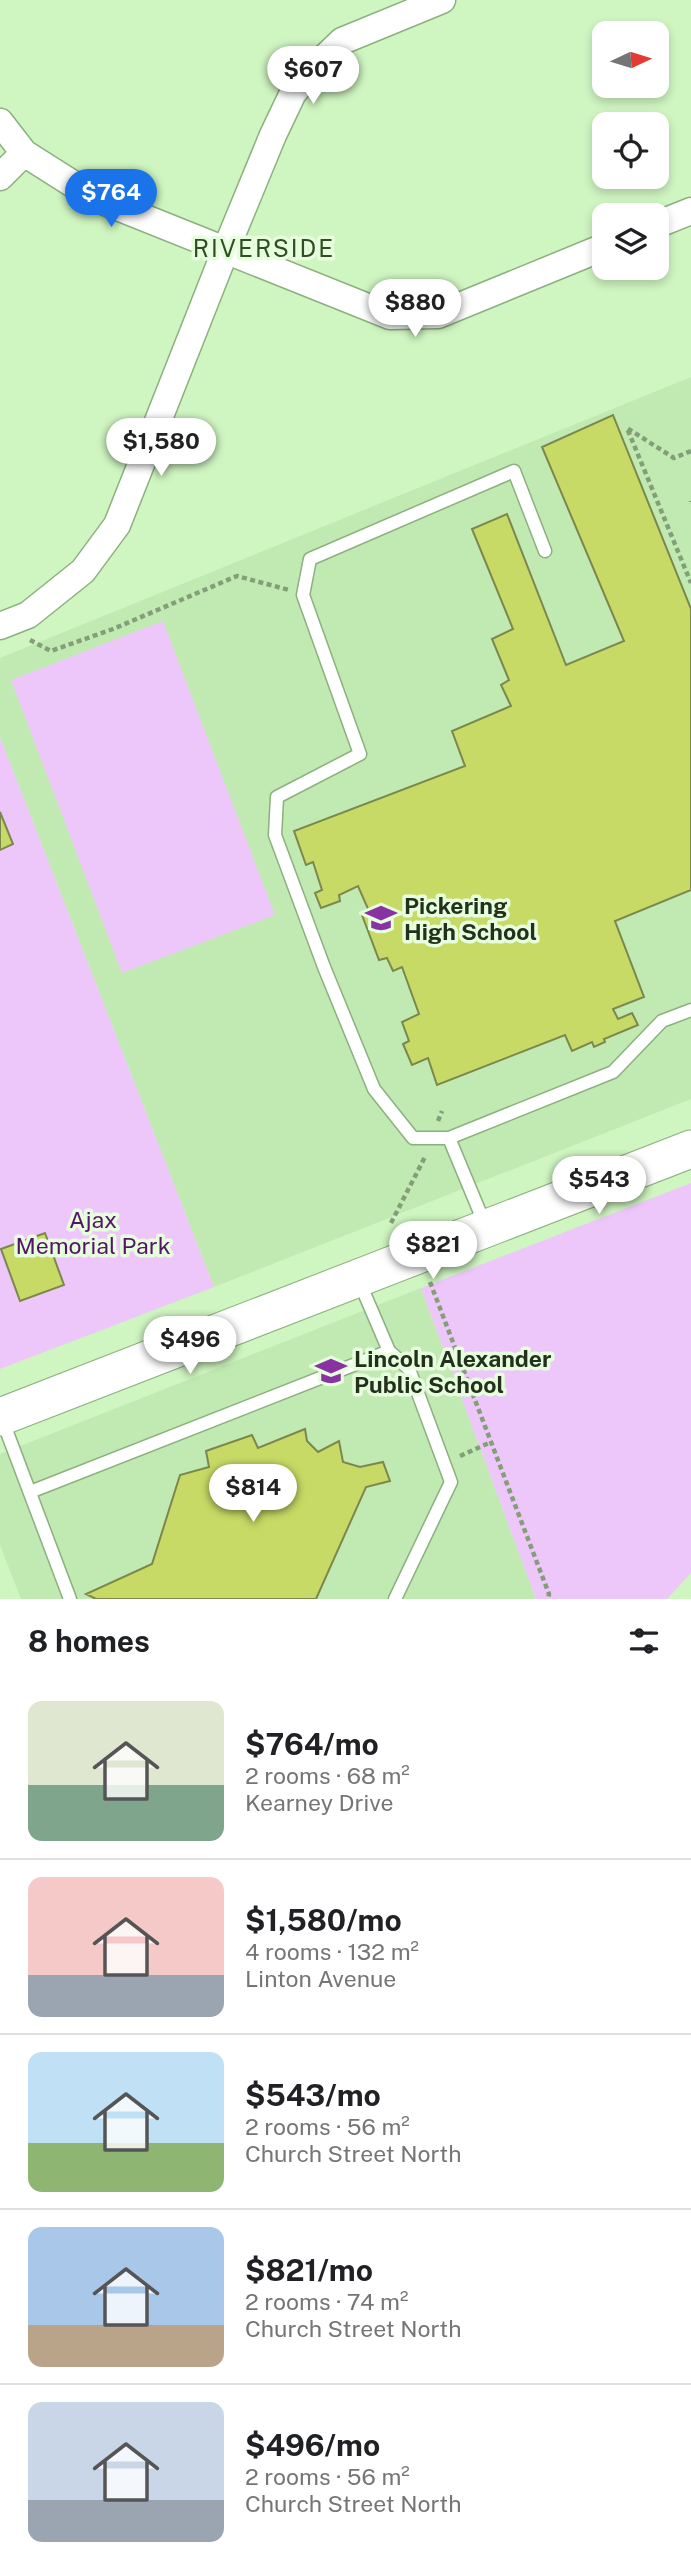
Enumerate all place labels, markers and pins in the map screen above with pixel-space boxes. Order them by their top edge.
pin: $607 [272,46,354,106]
pin: $764 [70,170,152,229]
pin: $880 [374,280,456,339]
pin: $1,580 [104,419,218,478]
place label: Pickering High School [404,892,537,945]
school or university icon: Pickering High School [364,901,398,935]
pin: $543 [558,1156,640,1216]
pin: $821 [392,1222,474,1281]
pin: $496 [149,1316,231,1376]
place label: Lincoln Alexander Public School [354,1345,552,1398]
school or university icon: Lincoln Alexander Public School [314,1354,348,1388]
pin: $814 [212,1464,294,1524]

